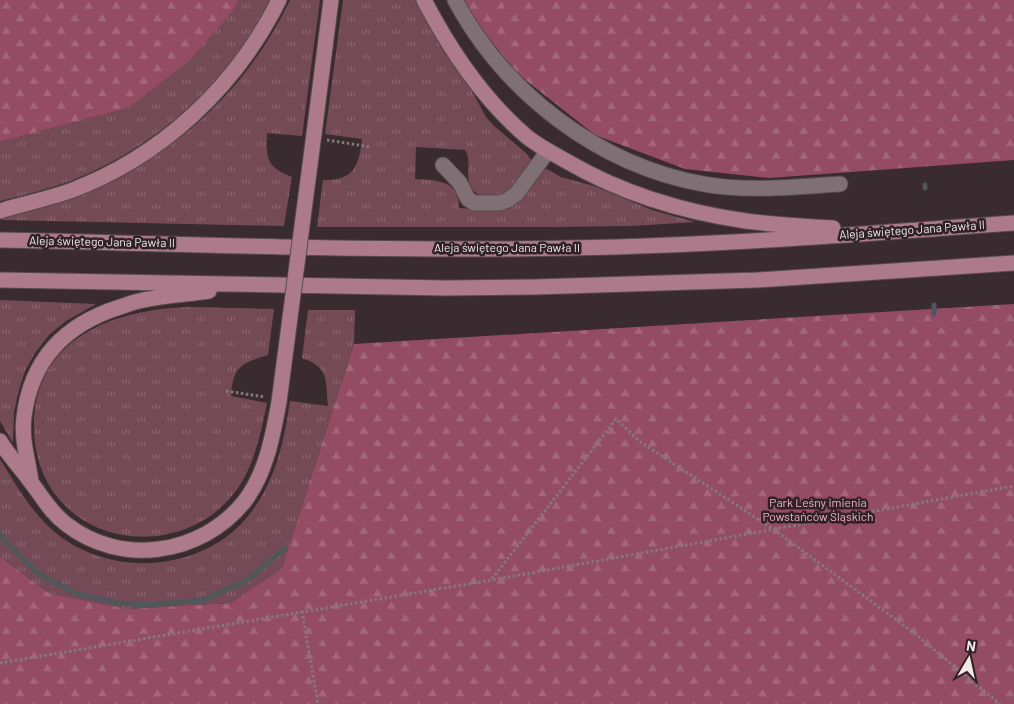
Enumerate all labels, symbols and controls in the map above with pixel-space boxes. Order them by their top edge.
street label: Aleja świętego Jana Pawła II [839,217,985,241]
street label: Aleja świętego Jana Pawła II [29,233,175,249]
street label: Aleja świętego Jana Pawła II [434,240,580,254]
park label: Park Leśny imienia Powstańców Śląskich [762,495,874,523]
north arrow [944,634,994,684]
text: N [965,637,977,655]

